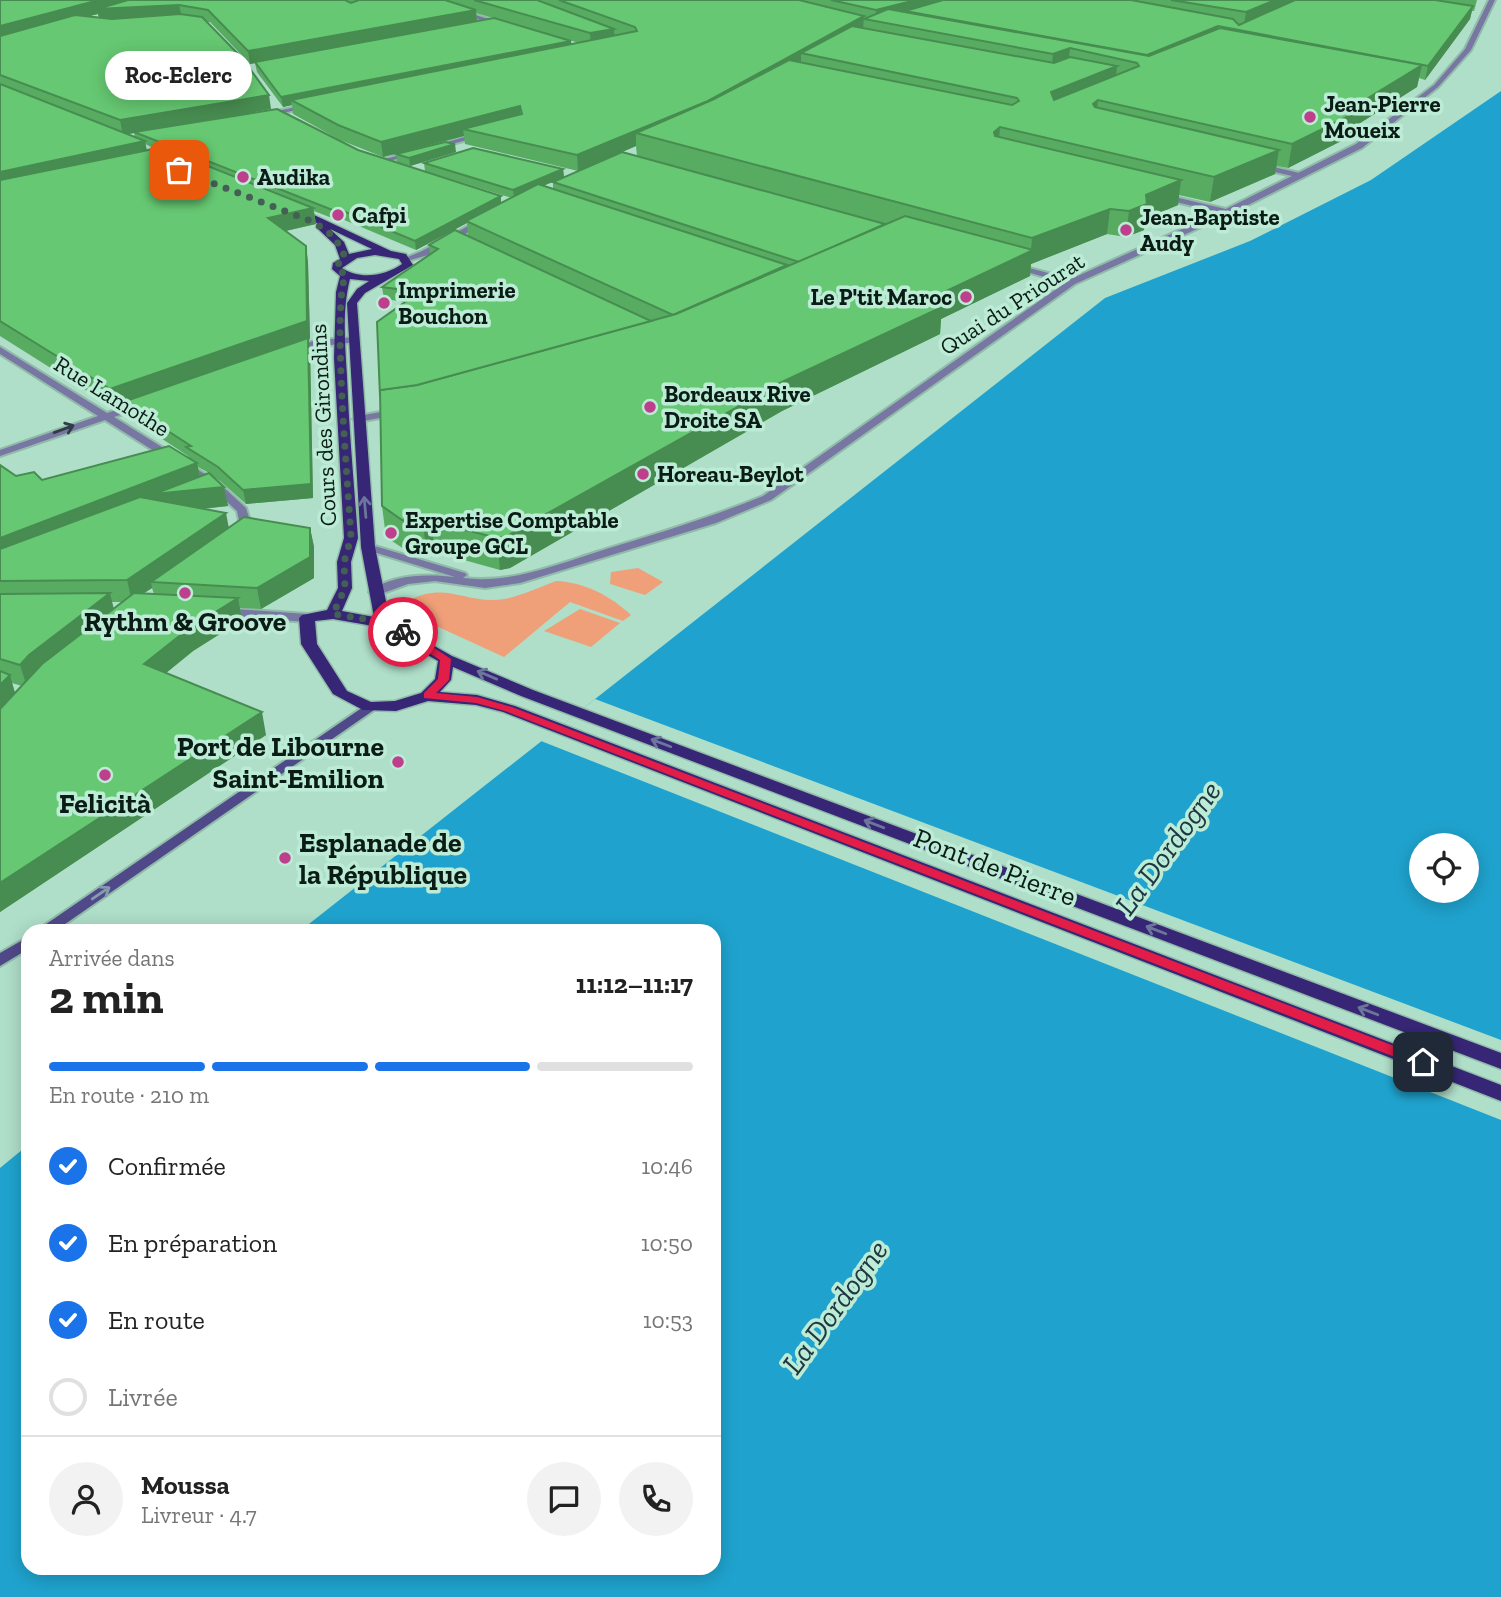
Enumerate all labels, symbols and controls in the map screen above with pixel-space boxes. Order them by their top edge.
callout: Roc-Eclerc [106,51,252,100]
text: Roc-Eclerc [125,61,232,89]
place label: Jean-Pierre Moueix [1324,90,1441,144]
marker: Jean-Pierre Moueix [1302,109,1318,125]
pin [149,140,209,200]
icon: bag [160,151,198,189]
place label: Audika [257,163,331,191]
marker: Audika [235,169,251,185]
place label: Cafpi [352,201,406,229]
place label: Jean-Baptiste Audy [1140,203,1280,257]
marker: Cafpi [330,207,346,223]
marker: Jean-Baptiste Audy [1118,222,1134,238]
street label: Quai du Priourat [934,247,1090,361]
place label: Imprimerie Bouchon [398,276,516,330]
place label: Le P'tit Maroc [811,283,952,311]
marker: Le P'tit Maroc [958,289,974,305]
marker: Imprimerie Bouchon [376,295,392,311]
street label: Cours des Girondins [304,323,342,527]
street label: Rue Lamothe [49,350,175,442]
place label: Bordeaux Rive Droite SA [664,380,811,434]
marker: Bordeaux Rive Droite SA [642,399,658,415]
one-way arrow [53,422,75,435]
place label: Horeau-Beylot [657,460,805,488]
marker: Horeau-Beylot [635,466,651,482]
one-way arrow [358,496,371,519]
place label: Expertise Comptable Groupe GCL [405,506,619,560]
marker: Expertise Comptable Groupe GCL [383,525,399,541]
marker: Rythm & Groove [177,585,193,601]
courier [368,597,438,667]
place label: Rythm & Groove [84,605,286,638]
icon: bike [384,613,422,651]
one-way arrow [476,668,498,681]
place label: Port de Libourne Saint-Emilion [177,730,384,795]
one-way arrow [651,736,673,749]
marker: Port de Libourne Saint-Emilion [390,754,406,770]
marker: Felicità [97,767,113,783]
water label: La Dordogne [1107,774,1229,922]
place label: Felicità [59,787,151,820]
one-way arrow [864,817,886,829]
street label: Pont de Pierre [909,821,1081,913]
place label: Esplanade de la République [299,826,467,891]
map controls [1409,833,1479,903]
button: locate [1409,833,1479,903]
marker: Esplanade de la République [277,850,293,866]
one-way arrow [91,886,110,900]
one-way arrow [1145,923,1167,936]
text: Arrivée dans [49,944,175,972]
text: 11:12–11:17 [576,968,693,1000]
text: 2 min [49,970,164,1025]
one-way arrow [1358,1004,1380,1016]
pin [1393,1032,1453,1092]
icon: home [1404,1043,1442,1081]
text: En route · 210 m [49,1081,209,1109]
icon: check [49,1147,87,1185]
text: Confirmée [108,1150,226,1182]
text: 10:46 [641,1152,693,1180]
icon: check [49,1224,87,1262]
text: En préparation [108,1227,277,1259]
text: 10:50 [641,1229,693,1257]
water label: La Dordogne [774,1233,896,1381]
icon: check [49,1301,87,1339]
text: En route [108,1304,205,1336]
text: 10:53 [643,1306,693,1334]
text: Livrée [108,1381,178,1413]
button: person [49,1462,123,1536]
button: chat [527,1462,601,1536]
button: phone [619,1462,693,1536]
text: Moussa [141,1469,230,1501]
text: Livreur · 4.7 [141,1501,256,1529]

